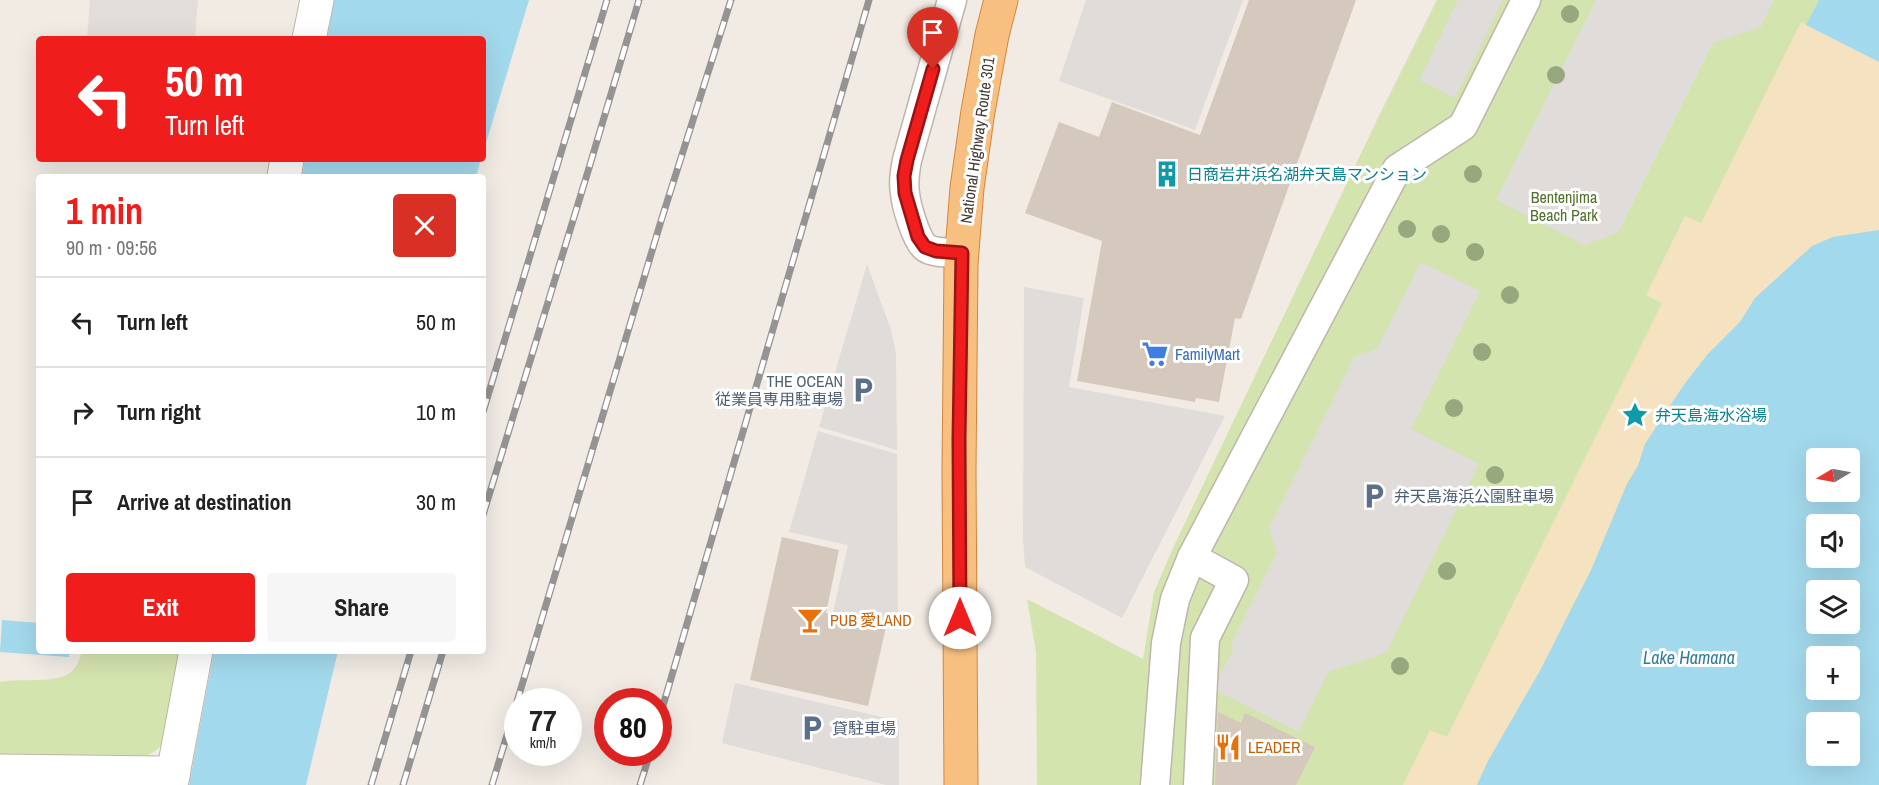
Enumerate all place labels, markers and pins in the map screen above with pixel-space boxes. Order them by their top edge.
pin [907,7,958,69]
building icon: 日商岩井浜名湖弁天島マンション [1152,159,1182,189]
place label: 日商岩井浜名湖弁天島マンション [1187,163,1427,185]
supermarket icon: FamilyMart [1140,339,1170,369]
place label: FamilyMart [1175,343,1240,365]
place label: THE OCEAN 従業員専用駐車場 [715,370,843,410]
parking icon: THE OCEAN 従業員専用駐車場 [848,375,878,405]
place icon: 弁天島海水浴場 [1620,400,1650,430]
place label: 弁天島海水浴場 [1655,404,1767,426]
parking icon: 弁天島海浜公園駐車場 [1359,481,1389,511]
place label: 弁天島海浜公園駐車場 [1394,485,1554,507]
bar icon: PUB 愛LAND [795,605,825,635]
place label: PUB 愛LAND [830,609,912,631]
parking icon: 貸駐車場 [797,713,827,743]
place label: 貸駐車場 [832,717,896,739]
restaurant icon: LEADER [1213,732,1243,762]
place label: LEADER [1248,736,1301,758]

